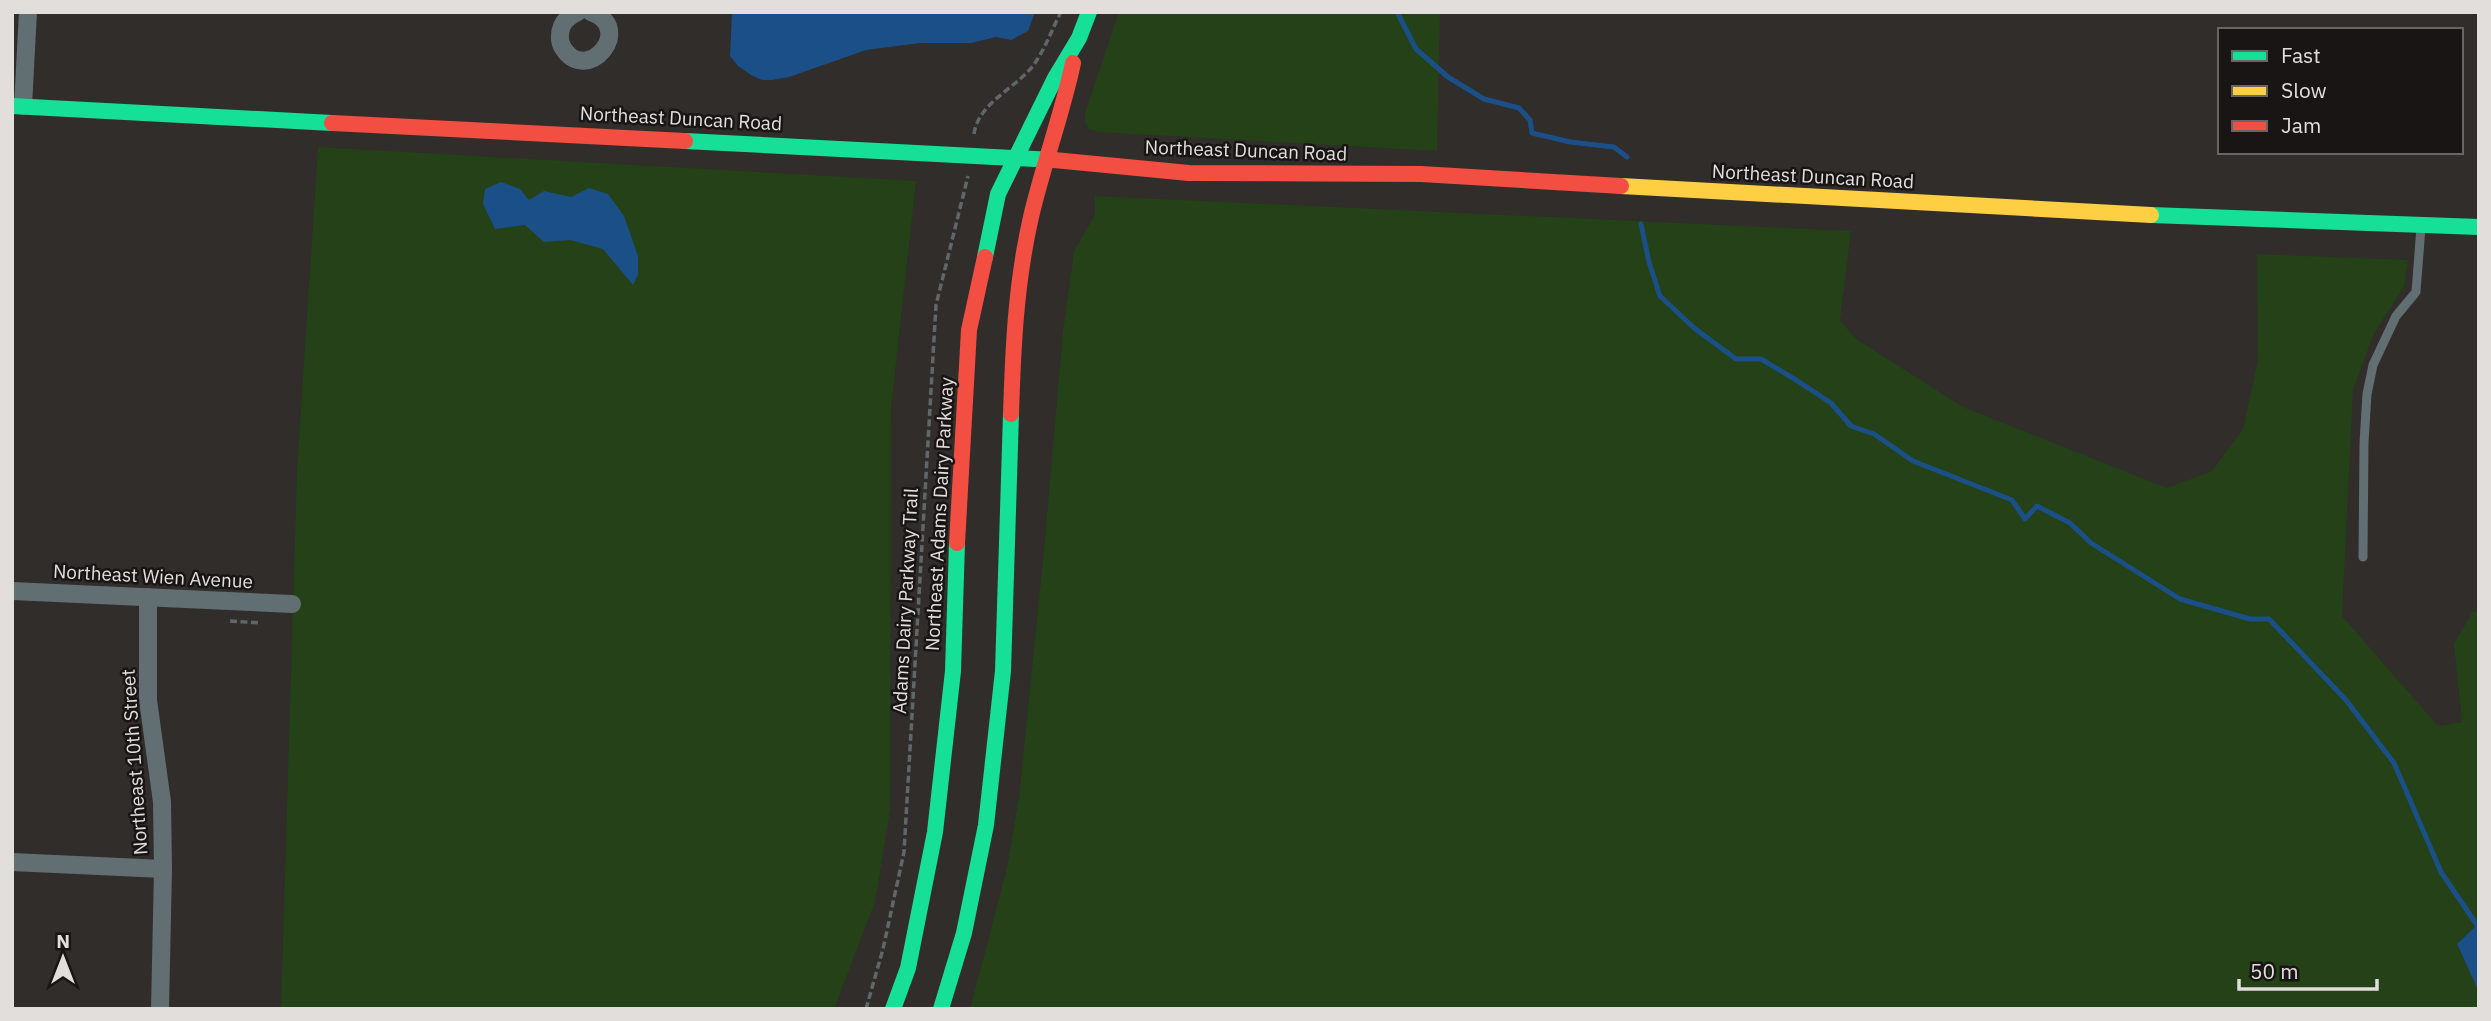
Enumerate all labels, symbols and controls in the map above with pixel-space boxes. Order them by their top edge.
legend [2218,28,2463,154]
text: Fast [2281,41,2321,69]
text: Slow [2281,76,2327,104]
street label: Northeast Duncan Road [579,101,783,135]
text: Jam [2281,111,2321,139]
street label: Northeast Duncan Road [1144,134,1348,166]
street label: Northeast Duncan Road [1711,159,1915,193]
street label: Northeast Adams Dairy Parkway [920,376,958,652]
street label: Adams Dairy Parkway Trail [887,487,923,715]
street label: Northeast Wien Avenue [52,559,254,593]
street label: Northeast 10th Street [116,668,152,856]
north arrow [28,923,98,993]
text: N [56,929,70,953]
scale bar [2239,948,2377,992]
text: 50 m [2250,957,2299,985]

